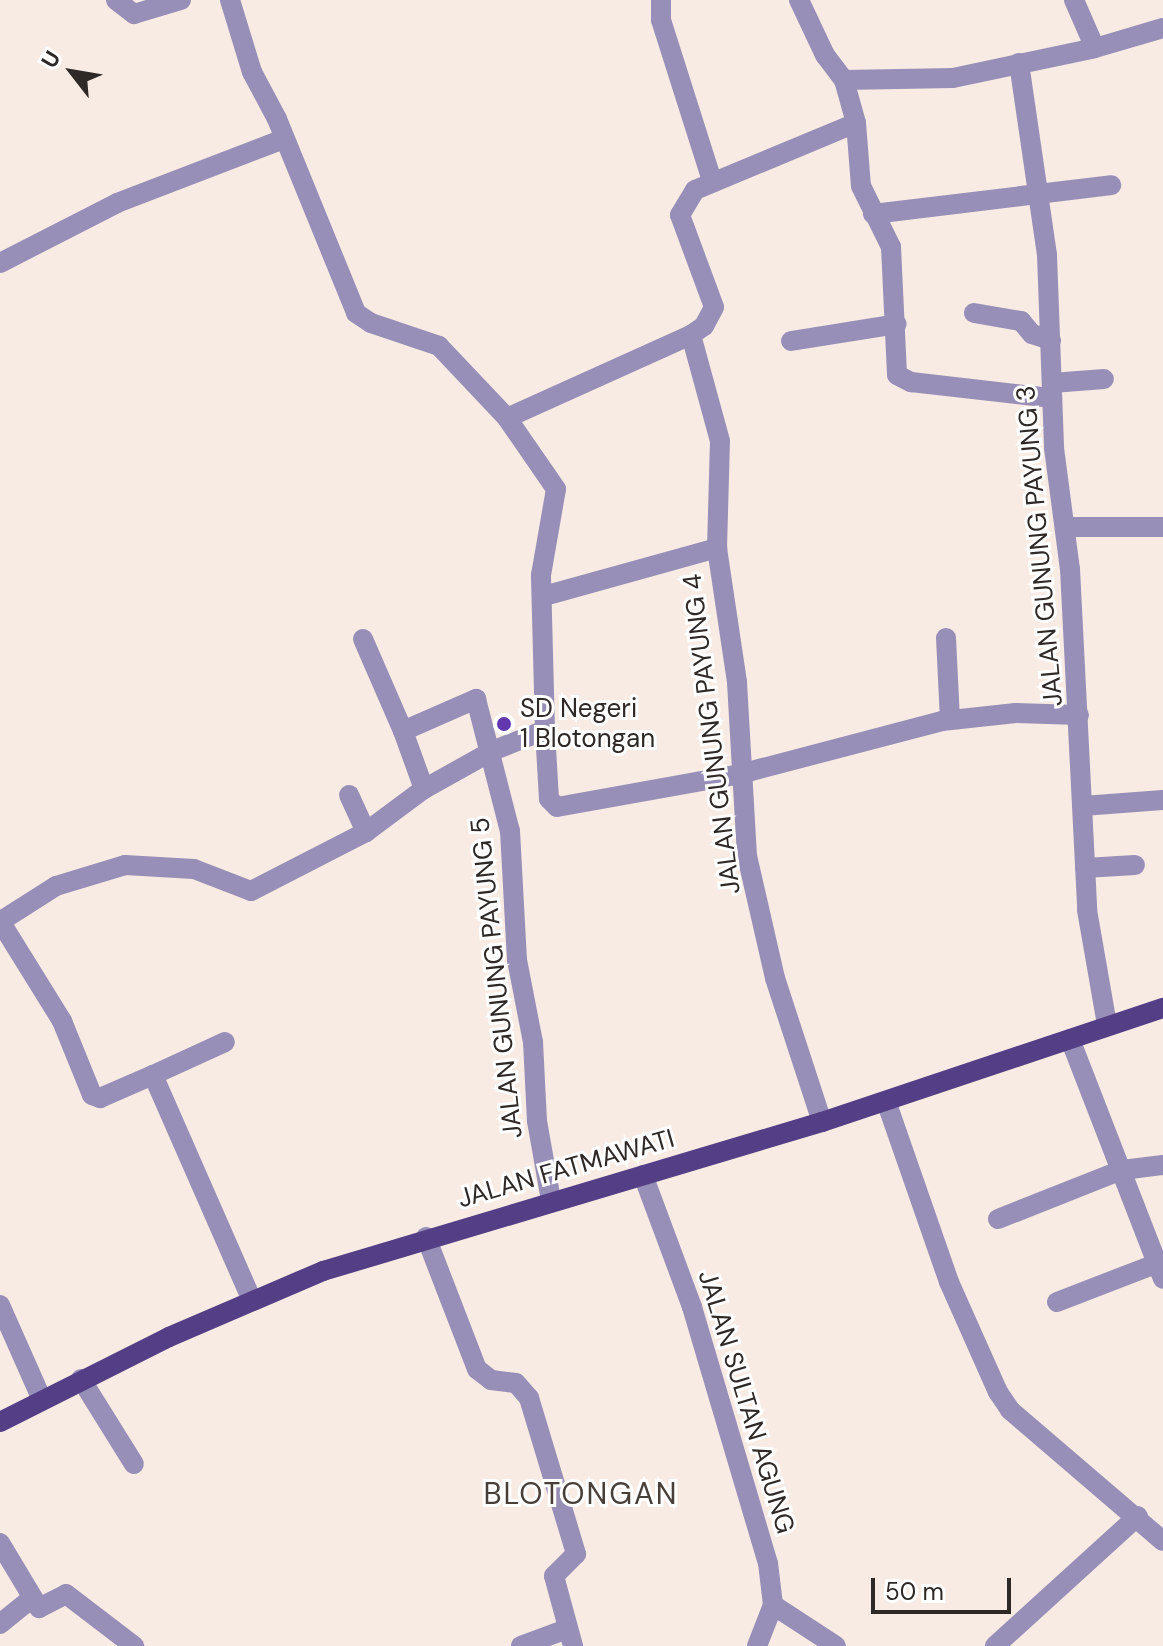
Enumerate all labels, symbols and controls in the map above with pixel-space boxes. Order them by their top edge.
north arrow [32,32,112,112]
text: U [35,45,67,73]
street label: JALAN GUNUNG PAYUNG 3 [1010,384,1070,708]
street label: JALAN GUNUNG PAYUNG 4 [677,572,747,896]
place label: SD Negeri 1 Blotongan [520,693,655,754]
marker: SD Negeri 1 Blotongan [495,715,513,733]
street label: JALAN GUNUNG PAYUNG 5 [465,816,529,1140]
street label: JALAN FATMAWATI [454,1123,678,1215]
street label: JALAN SULTAN AGUNG [691,1267,801,1537]
district label: BLOTONGAN [483,1476,679,1512]
scale bar [875,1562,1015,1612]
text: 50 m [885,1576,944,1607]

